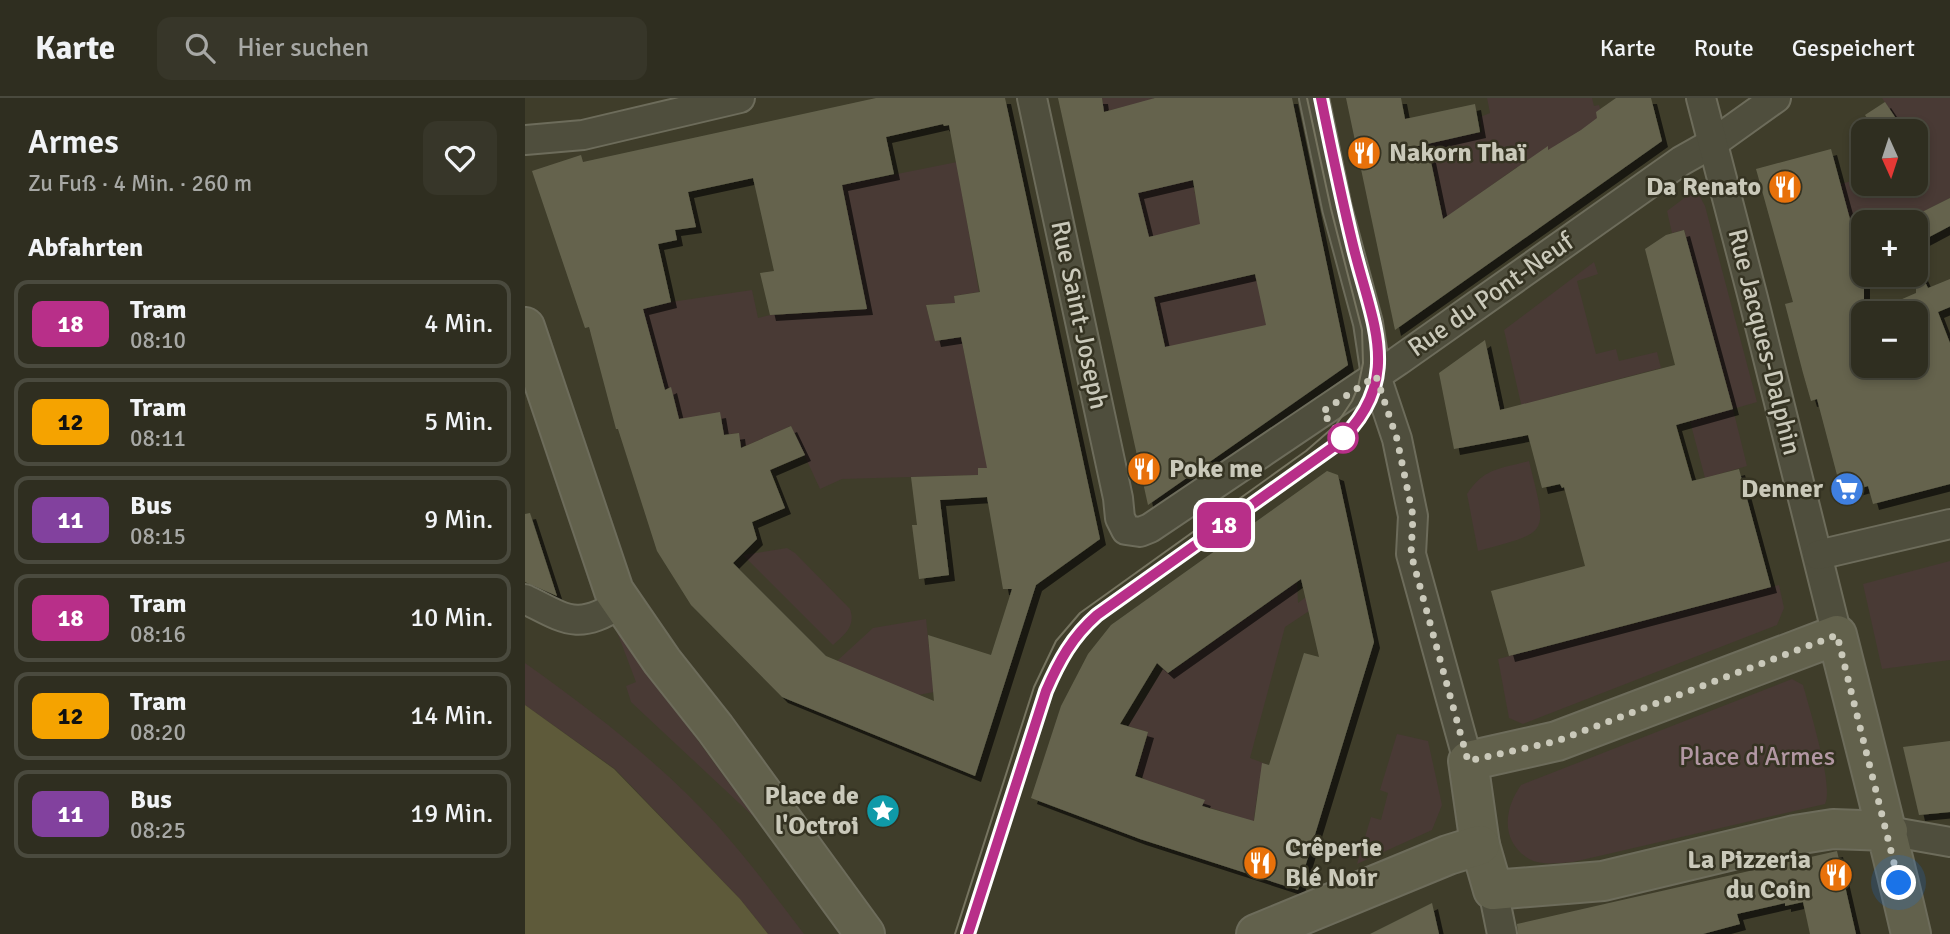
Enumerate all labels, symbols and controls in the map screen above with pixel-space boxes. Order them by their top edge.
search box [157,17,647,80]
text: Karte [35,28,115,69]
icon: search [181,29,219,67]
text: Hier suchen [237,32,369,64]
text: Karte [1600,33,1656,63]
text: Route [1694,33,1754,63]
text: Gespeichert [1792,33,1915,63]
north arrow [1851,119,1929,196]
map controls [1851,119,1928,378]
button: heart [423,121,497,195]
text: Armes [28,122,119,163]
restaurant icon: Nakorn Thaï [1345,134,1383,172]
place label: Nakorn Thaï [1389,137,1527,169]
restaurant icon: Da Renato [1766,168,1804,206]
text: Zu Fuß · 4 Min. · 260 m [28,169,252,198]
place label: Da Renato [1646,171,1761,203]
button: + [1851,210,1928,287]
street label: Rue Saint-Joseph [1043,218,1115,412]
street label: Rue du Pont-Neuf [1402,225,1581,364]
street label: Rue Jacques-Dalphin [1720,225,1808,459]
text: Abfahrten [28,232,143,264]
text: Tram [130,294,187,326]
button: − [1851,301,1928,378]
text: 4 Min. [424,308,493,340]
text: 18 [58,309,83,339]
text: 08:10 [130,326,186,355]
text: Tram [130,392,187,424]
text: 5 Min. [424,406,493,438]
text: 12 [58,407,83,437]
unlabelled marker [1328,423,1358,453]
text: 08:11 [130,424,186,453]
restaurant icon: Poke me [1125,450,1163,488]
place label: Poke me [1169,453,1263,485]
supermarket icon: Denner [1828,470,1866,508]
place label: Denner [1741,473,1824,505]
text: Bus [130,490,172,522]
line badge: 18 [1193,502,1255,548]
text: 9 Min. [424,504,493,536]
text: 11 [58,505,83,535]
text: 18 [1211,510,1237,540]
text: 08:15 [130,522,186,551]
text: Tram [130,588,187,620]
text: 10 Min. [410,602,493,634]
text: 18 [58,603,83,633]
text: 08:16 [130,620,186,649]
text: Tram [130,686,187,718]
text: 14 Min. [410,700,493,732]
text: 12 [58,701,83,731]
text: 08:20 [130,718,186,747]
park label: Place d'Armes [1679,741,1835,773]
place label: Place de l'Octroi [765,780,859,842]
text: Bus [130,784,172,816]
place icon: Place de l'Octroi [864,792,902,830]
text: 19 Min. [410,798,493,830]
text: 11 [58,799,83,829]
text: 08:25 [130,816,186,845]
place label: Crêperie Blé Noir [1285,832,1382,894]
restaurant icon: Crêperie Blé Noir [1241,844,1279,882]
place label: La Pizzeria du Coin [1687,844,1811,906]
restaurant icon: La Pizzeria du Coin [1817,856,1855,894]
your location [1881,865,1916,900]

